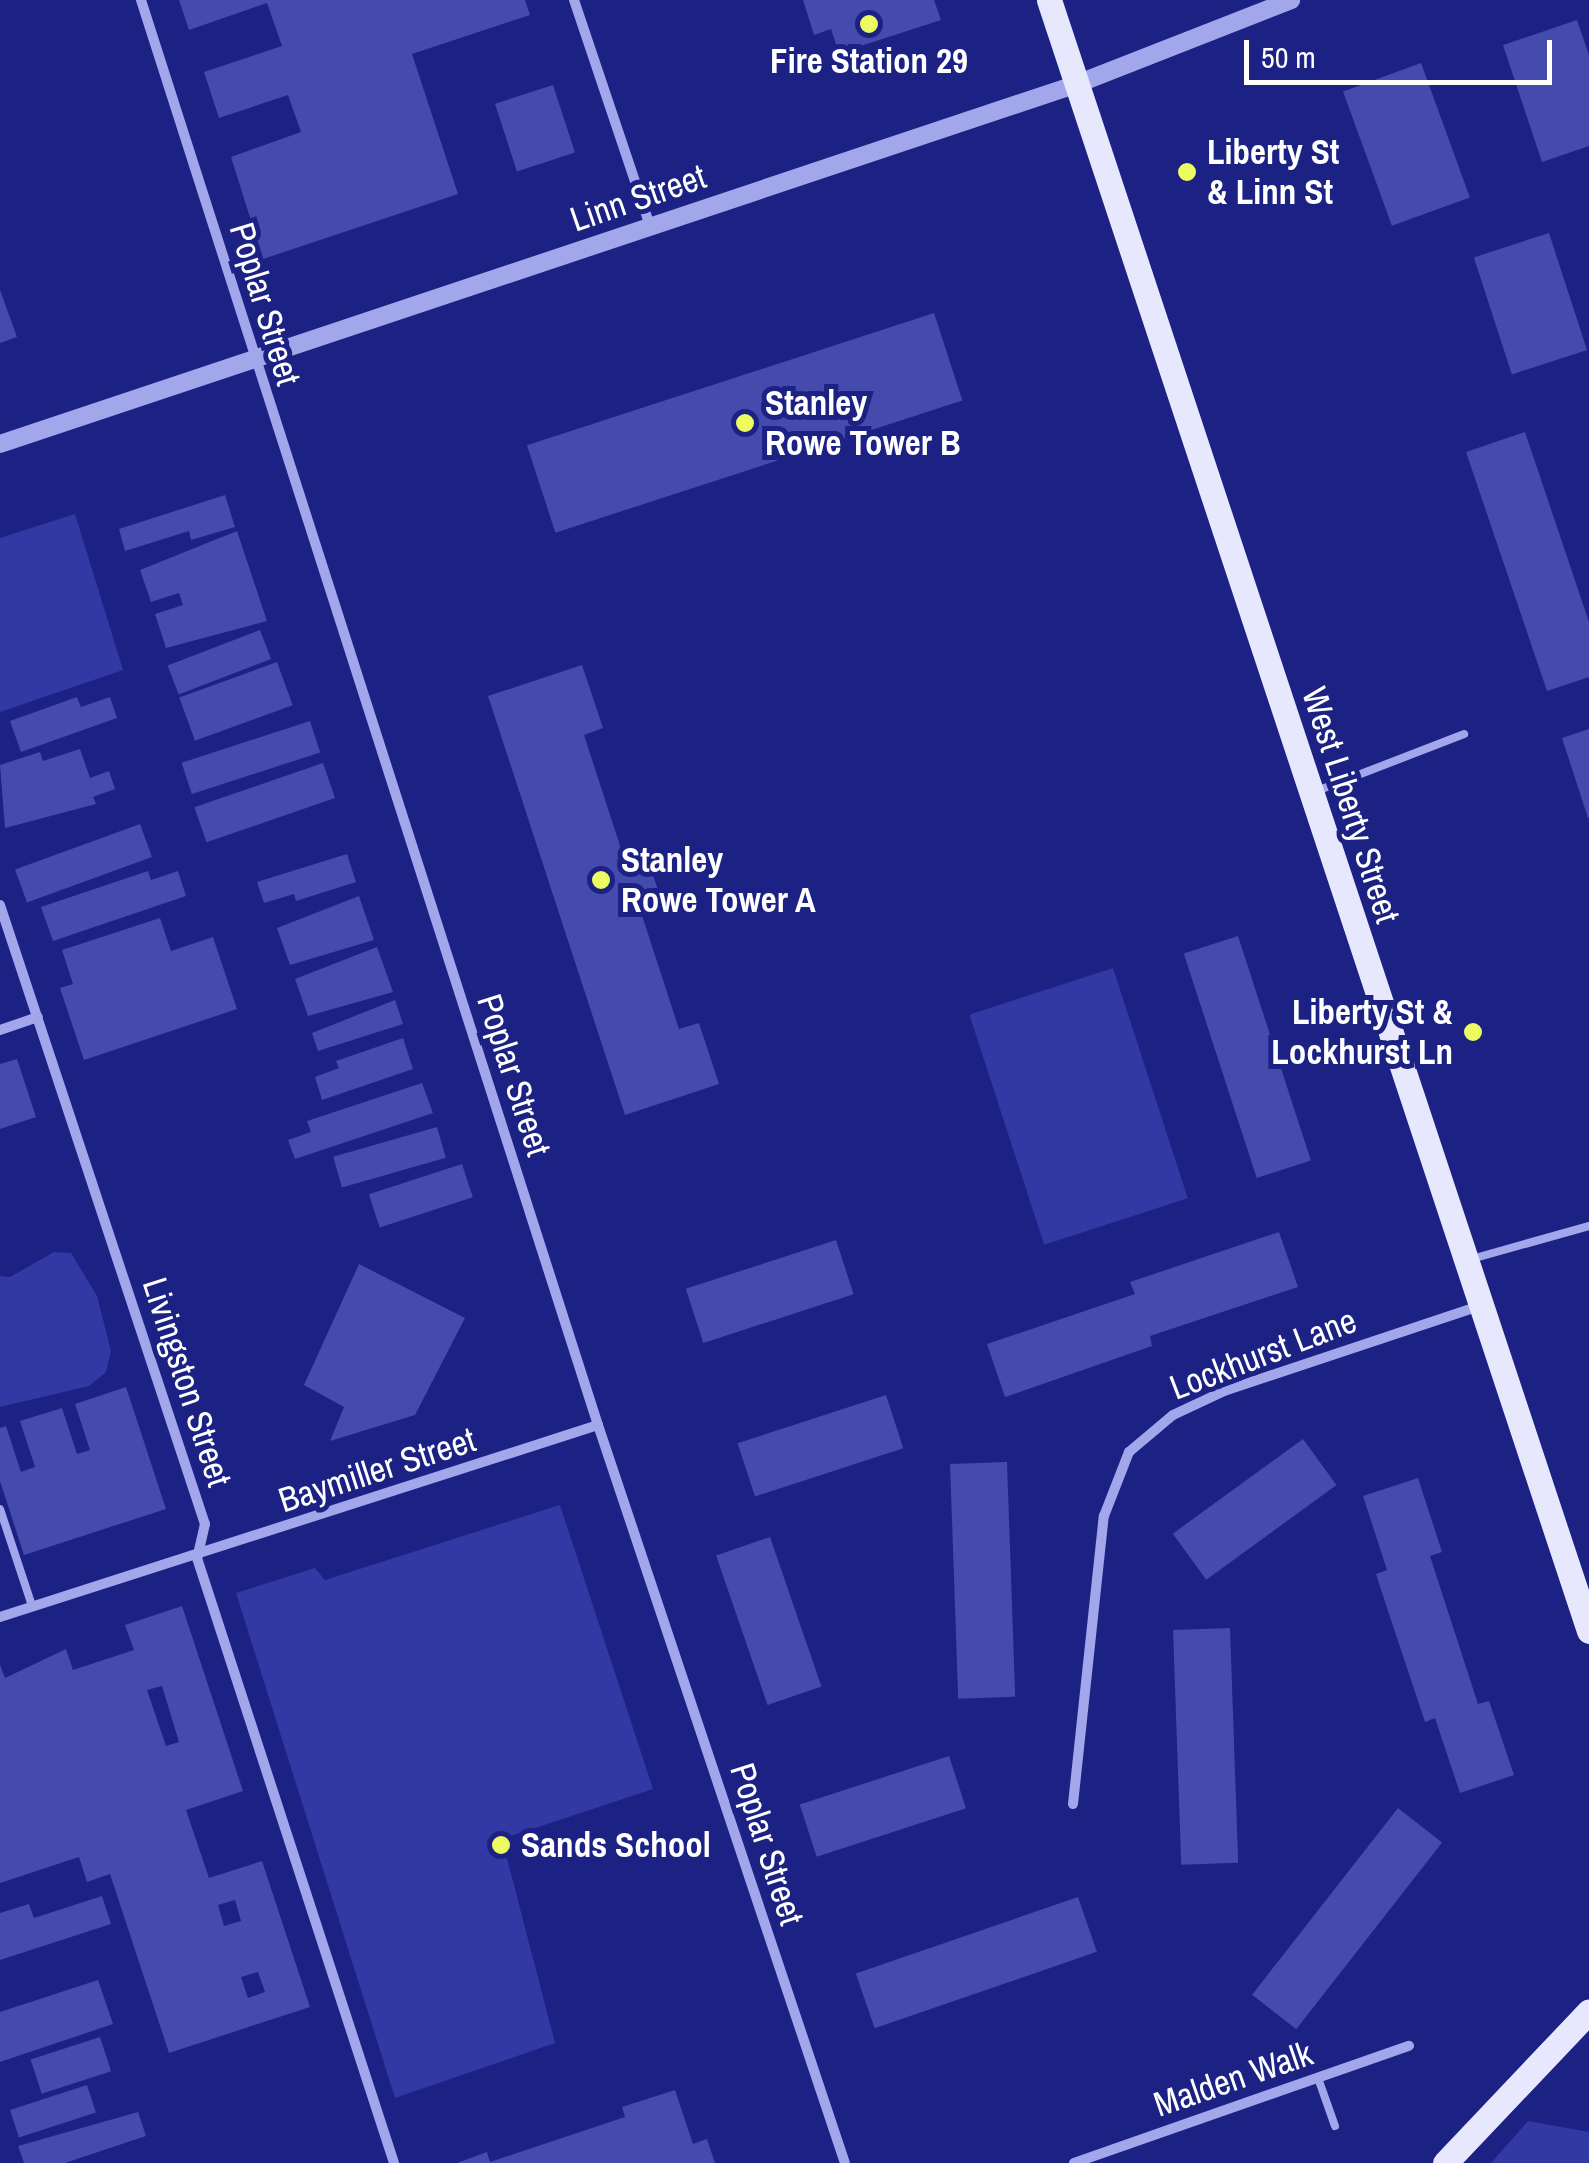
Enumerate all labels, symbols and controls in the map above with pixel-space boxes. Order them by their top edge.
marker: Fire Station 29 [858,13,880,35]
scale bar [1249,20,1556,82]
text: 50 m [1261,37,1316,77]
place label: Fire Station 29 [770,40,968,82]
place label: Liberty St & Linn St [1207,131,1339,213]
street label: Linn Street [565,155,711,241]
marker: Liberty St & Linn St [1176,161,1198,183]
street label: Poplar Street [220,218,310,390]
place label: Stanley Rowe Tower B [765,382,961,464]
marker: Stanley Rowe Tower B [734,412,756,434]
street label: West Liberty Street [1293,682,1409,928]
place label: Stanley Rowe Tower A [621,839,817,921]
marker: Stanley Rowe Tower A [590,869,612,891]
street label: Poplar Street [468,989,560,1161]
place label: Liberty St & Lockhurst Ln [1271,991,1453,1073]
marker: Liberty St & Lockhurst Ln [1462,1021,1484,1043]
street label: Livingston Street [133,1272,241,1492]
street label: Lockhurst Lane [1164,1299,1362,1409]
street label: Baymiller Street [273,1418,481,1522]
street label: Poplar Street [721,1758,813,1930]
place label: Sands School [521,1824,711,1866]
marker: Sands School [490,1834,512,1856]
street label: Malden Walk [1148,2032,1318,2126]

